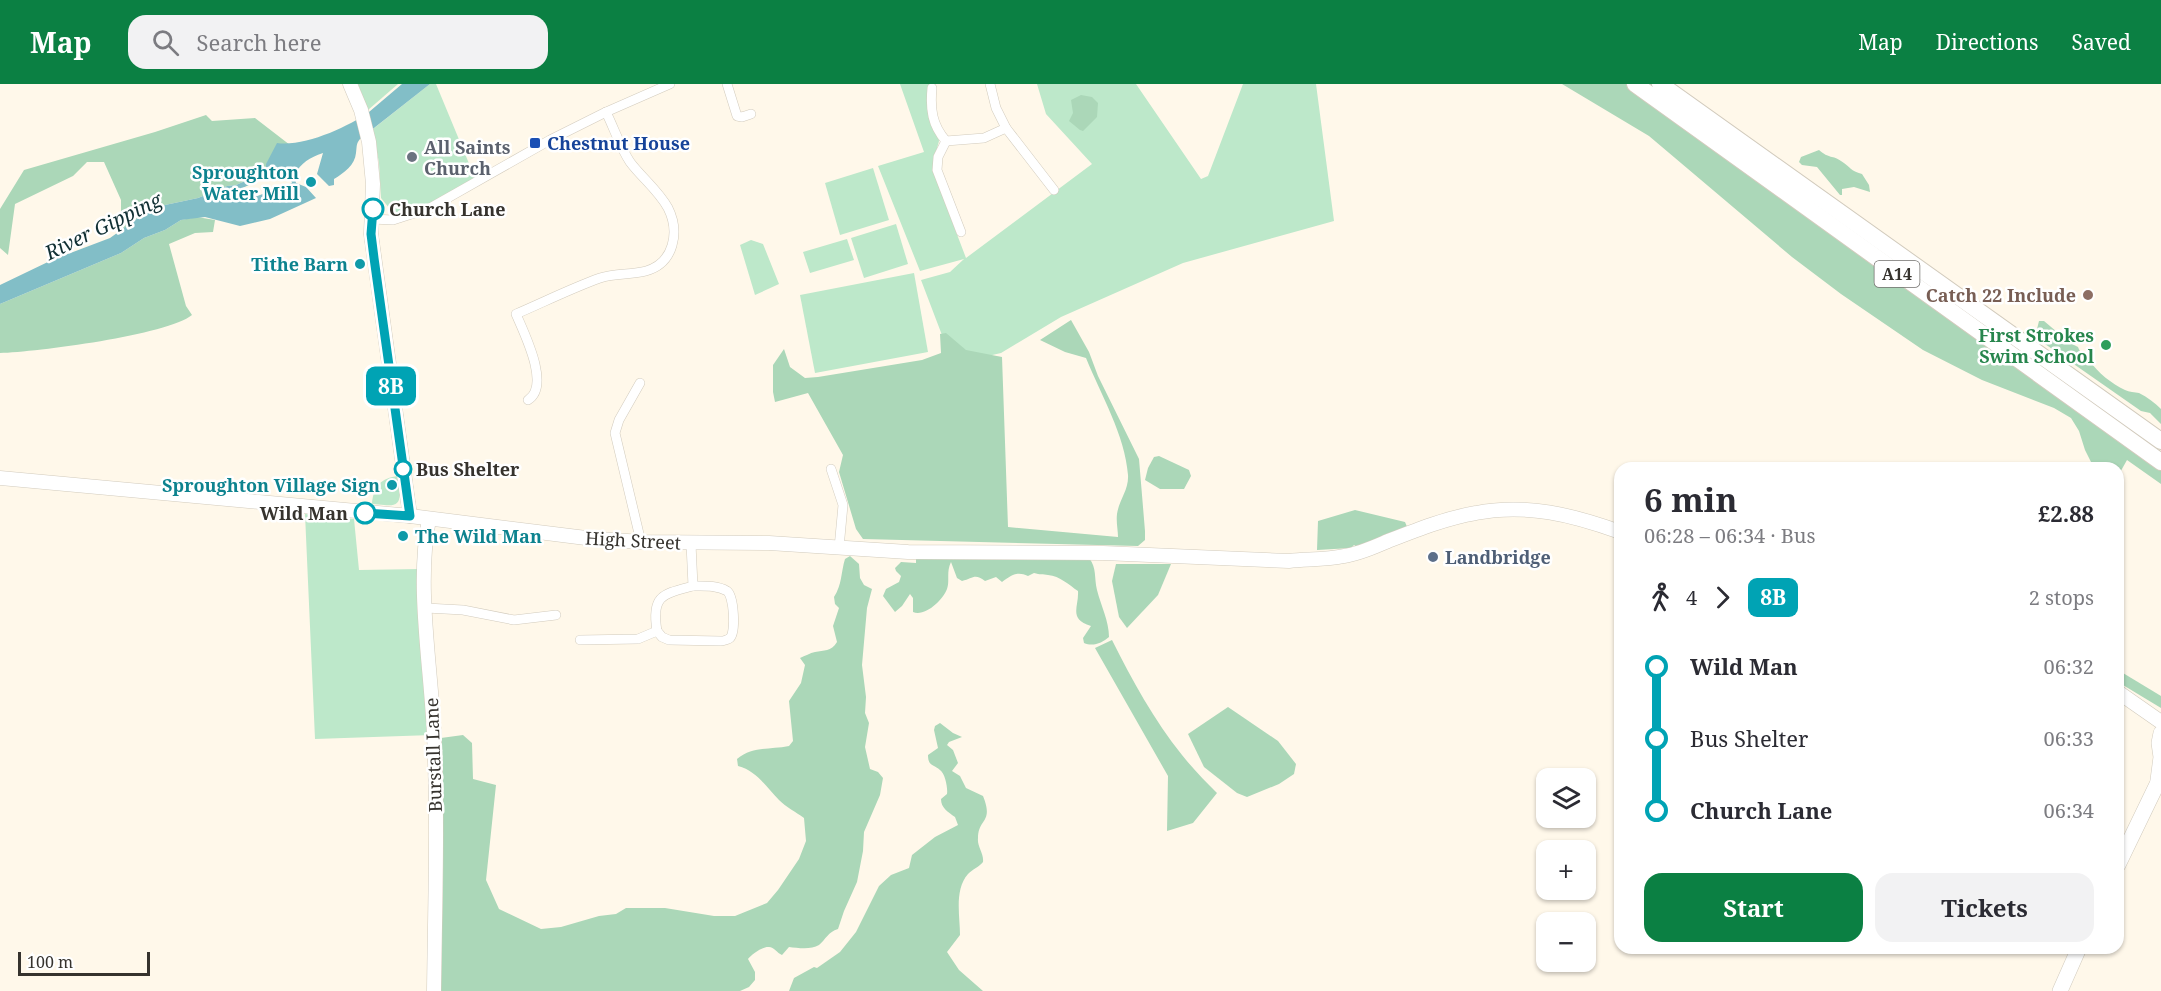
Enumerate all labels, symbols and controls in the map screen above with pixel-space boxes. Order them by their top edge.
search box [128,15,548,69]
text: Map [30,23,92,61]
icon: search [149,26,182,59]
text: Search here [197,27,321,57]
text: Map [1858,28,1903,56]
text: Directions [1936,28,2038,56]
text: Saved [2071,28,2131,56]
place label: Chestnut House [547,131,690,155]
place label: All Saints Church [424,135,511,180]
marker: Chestnut House [528,136,542,150]
marker: All Saints Church [405,150,419,164]
place label: Sproughton Water Mill [192,160,300,205]
marker: Sproughton Water Mill [304,175,318,189]
water label: River Gipping [39,186,167,266]
place label: Church Lane [389,197,506,221]
marker: Church Lane [362,198,384,220]
place label: Tithe Barn [251,252,348,276]
marker: Tithe Barn [353,257,367,271]
road number: A14 [1874,261,1920,287]
place label: Catch 22 Include [1926,283,2076,307]
marker: Catch 22 Include [2081,288,2095,302]
place label: First Strokes Swim School [1978,323,2095,368]
marker: First Strokes Swim School [2099,338,2113,352]
line badge: 8B [364,366,418,406]
text: 8B [378,372,404,400]
place label: Bus Shelter [416,457,520,481]
marker: Bus Shelter [394,460,412,478]
place label: Sproughton Village Sign [162,473,380,497]
text: 6 min [1644,477,1737,522]
marker: Sproughton Village Sign [385,478,399,492]
text: £2.88 [2038,498,2094,528]
place label: Wild Man [260,501,348,525]
marker: Wild Man [354,502,376,524]
text: 06:28 – 06:34 · Bus [1644,522,1815,549]
place label: The Wild Man [415,524,542,548]
street label: High Street [584,526,682,554]
marker: The Wild Man [396,529,410,543]
place label: Landbridge [1445,545,1551,569]
marker: Landbridge [1426,550,1440,564]
icon: walk [1644,581,1677,614]
icon: forward [1706,581,1739,614]
text: 8B [1760,583,1786,611]
text: 4 [1686,584,1697,611]
text: 2 stops [2029,584,2094,611]
text: Wild Man [1690,651,1798,681]
text: 06:32 [2044,653,2094,680]
street label: Burstall Lane [419,697,447,813]
text: Bus Shelter [1690,723,1808,753]
text: 06:33 [2044,725,2094,752]
map controls [1536,768,1596,972]
button: layers [1536,768,1596,828]
text: Church Lane [1690,795,1832,825]
text: 06:34 [2044,797,2094,824]
button: + [1536,840,1596,900]
button: Start [1644,873,1863,942]
button: Tickets [1875,873,2094,942]
button: − [1536,912,1596,972]
scale bar [18,949,150,976]
text: 100 m [27,951,73,973]

